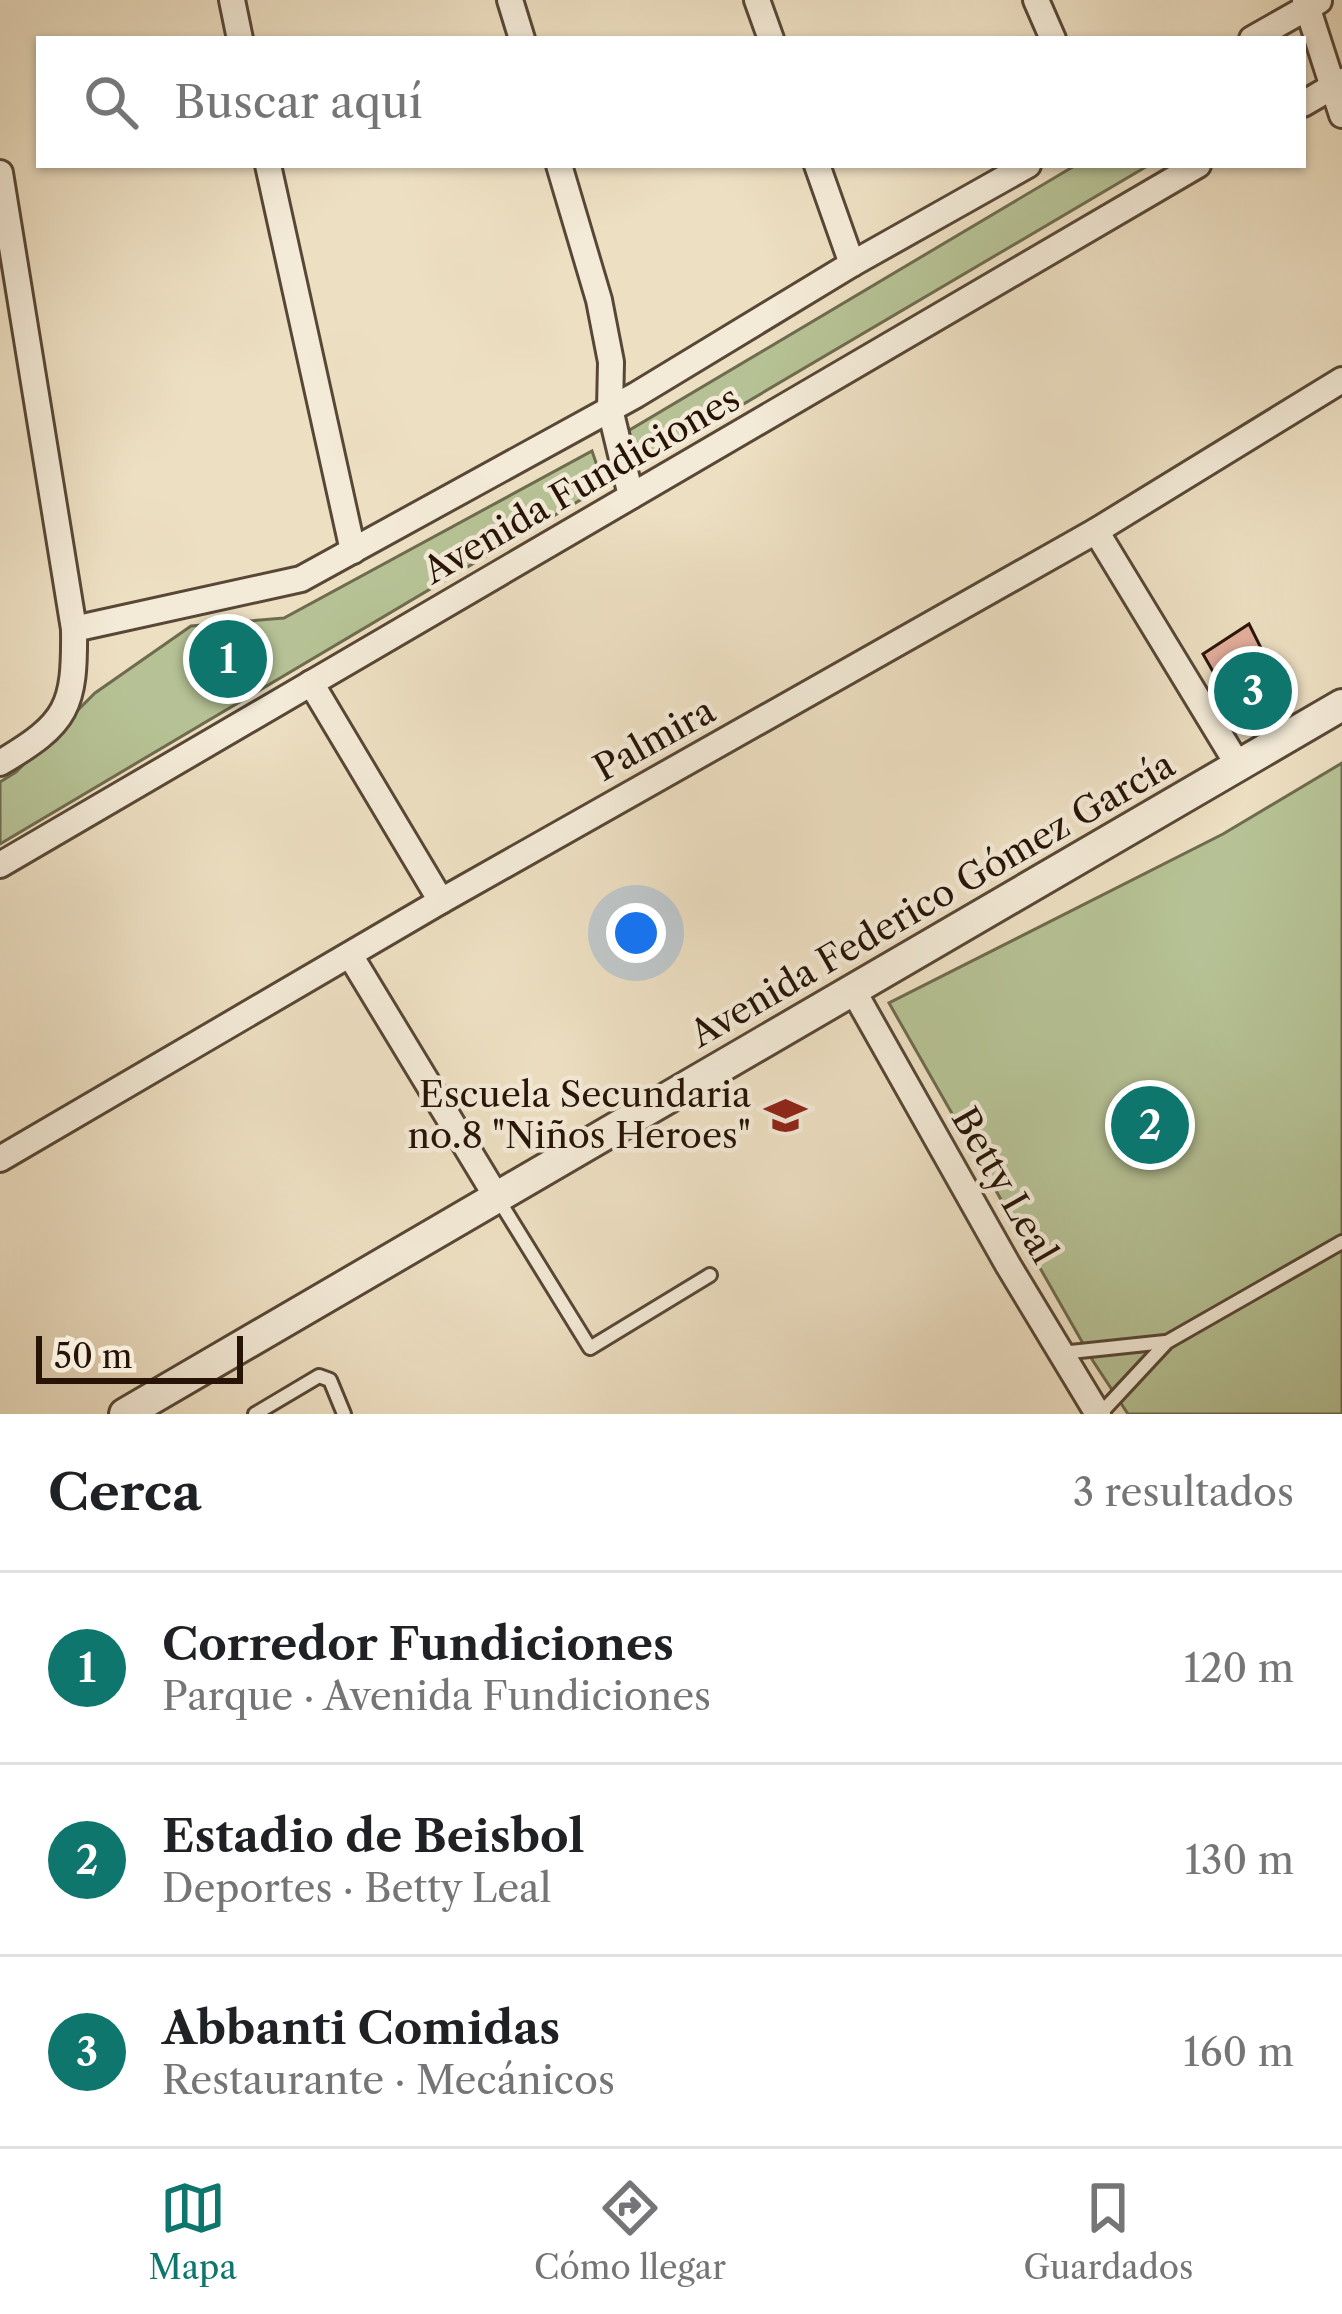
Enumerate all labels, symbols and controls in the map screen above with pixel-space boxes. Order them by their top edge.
search box [36,36,1306,168]
icon: search [78,69,144,135]
text: Buscar aquí [174,74,423,130]
street label: Avenida Fundiciones [414,375,747,593]
pin: 1 [189,614,267,704]
pin: 3 [1214,646,1292,736]
street label: Palmira [586,688,722,790]
street label: Avenida Federico Gómez García [681,742,1182,1057]
your location [606,903,666,963]
place label: Escuela Secundaria no.8 "Niños Heroes" [407,1072,751,1157]
pin: 2 [1111,1080,1189,1170]
school or university icon: Escuela Secundaria no.8 "Niños Heroes" [762,1092,808,1138]
street label: Betty Leal [943,1099,1067,1271]
scale bar [36,1330,243,1383]
text: 50 m [54,1336,132,1377]
text: Cerca [48,1461,202,1523]
text: 3 resultados [1073,1468,1294,1516]
text: Corredor Fundiciones [162,1616,674,1672]
text: 1 [78,1644,96,1692]
text: 120 m [1184,1644,1294,1692]
text: Parque · Avenida Fundiciones [162,1672,711,1720]
text: Estadio de Beisbol [162,1808,584,1864]
text: 2 [75,1836,99,1884]
text: 130 m [1185,1836,1294,1884]
text: Deportes · Betty Leal [162,1864,551,1912]
text: Abbanti Comidas [162,2000,560,2056]
text: 3 [76,2028,98,2076]
text: 160 m [1183,2028,1294,2076]
text: Restaurante · Mecánicos [162,2056,615,2104]
tab: Mapa [149,2175,237,2288]
tab: Cómo llegar [534,2175,726,2288]
tab: Guardados [1023,2175,1193,2288]

